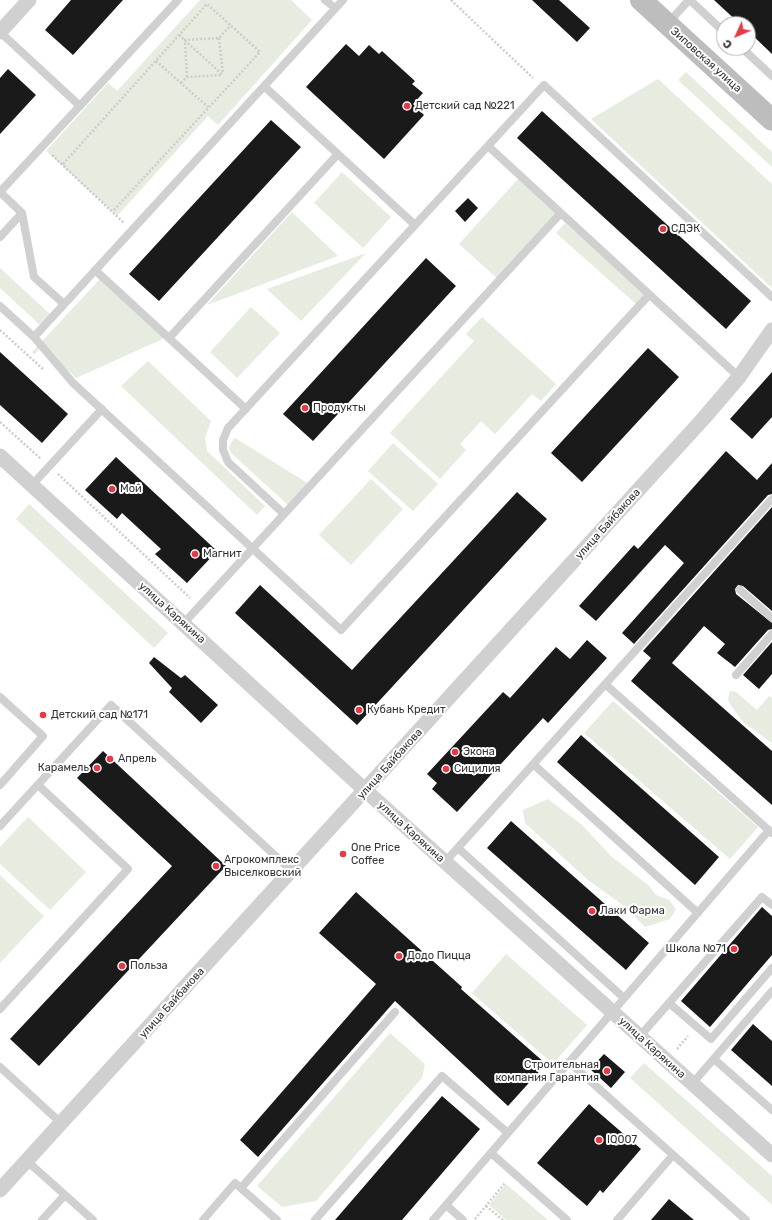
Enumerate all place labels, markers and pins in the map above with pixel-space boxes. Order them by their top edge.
place label: Детский сад №221 [415,99,514,113]
marker: Детский сад №221 [402,101,412,111]
place label: СДЭК [671,222,700,236]
marker: СДЭК [658,224,668,234]
place label: Продукты [313,401,366,415]
marker: Продукты [300,403,310,413]
place label: Мой [120,482,142,496]
marker: Мой [107,484,117,494]
place label: Магнит [203,547,242,561]
marker: Магнит [190,549,200,559]
place label: Кубань Кредит [367,703,446,717]
marker: Кубань Кредит [354,705,364,715]
place label: Детский сад №171 [51,708,148,722]
marker: Детский сад №171 [38,710,48,720]
place label: Экона [463,745,495,759]
marker: Экона [450,747,460,757]
place label: Апрель [118,752,156,766]
marker: Апрель [105,754,115,764]
place label: Карамель [38,761,89,775]
place label: Сицилия [454,762,501,776]
marker: Карамель [92,763,102,773]
marker: Сицилия [441,764,451,774]
place label: One Price Coffee [351,841,400,867]
marker: One Price Coffee [338,849,348,859]
place label: Агрокомплекс Выселковский [224,853,301,879]
marker: Агрокомплекс Выселковский [211,861,221,871]
place label: Лаки Фарма [600,904,665,918]
marker: Лаки Фарма [587,906,597,916]
place label: Школа №71 [666,942,726,956]
marker: Школа №71 [729,944,739,954]
place label: Додо Пицца [407,949,471,963]
marker: Додо Пицца [394,951,404,961]
place label: Польза [130,959,168,973]
marker: Польза [117,961,127,971]
place label: Строительная компания Гарантия [495,1058,599,1084]
marker: Строительная компания Гарантия [602,1066,612,1076]
place label: IQ007 [607,1133,637,1147]
marker: IQ007 [594,1135,604,1145]

